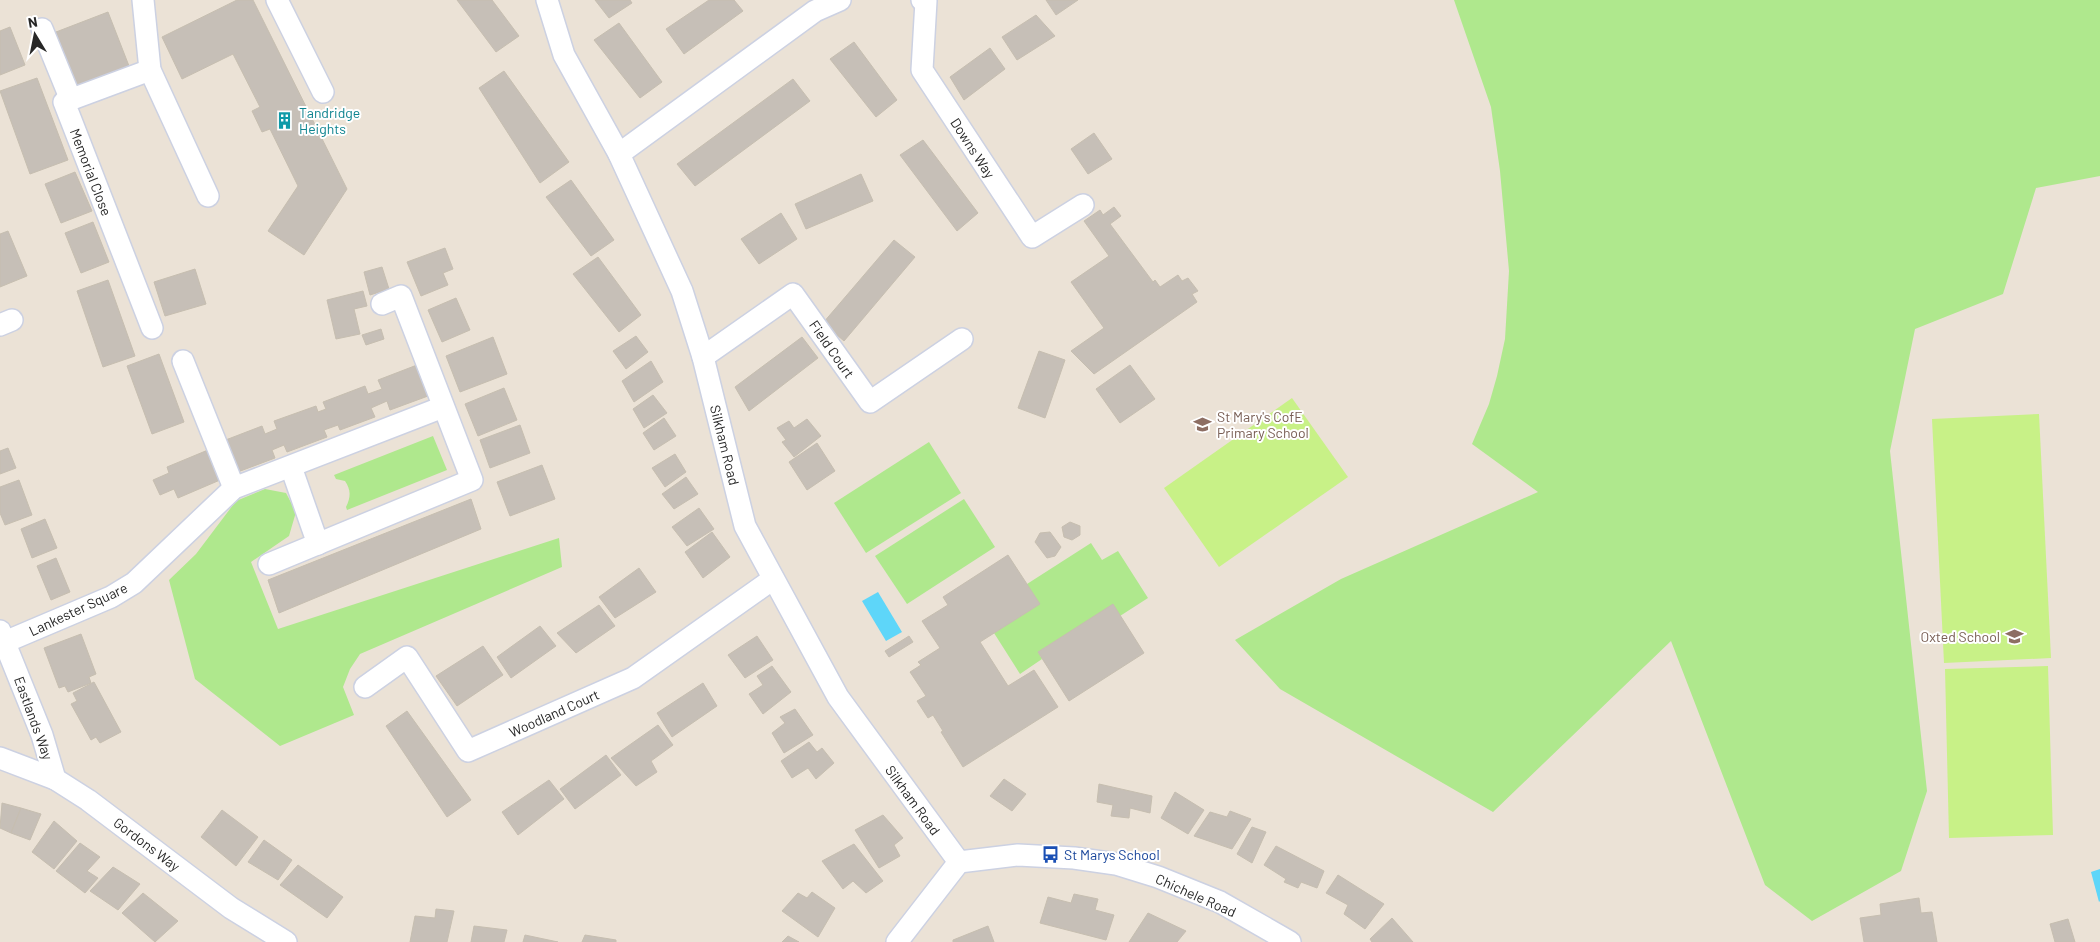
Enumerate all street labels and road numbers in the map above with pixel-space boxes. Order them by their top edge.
street label: Downs Way [947,115,999,182]
street label: Memorial Close [67,126,115,218]
street label: Field Court [806,317,858,381]
street label: Silkham Road [707,403,743,487]
street label: Lankester Square [26,579,130,639]
street label: Eastlands Way [11,674,57,763]
street label: Woodland Court [506,686,602,740]
street label: Silkham Road [882,762,944,838]
street label: Gordons Way [110,814,184,875]
street label: Chichele Road [1153,870,1239,920]

